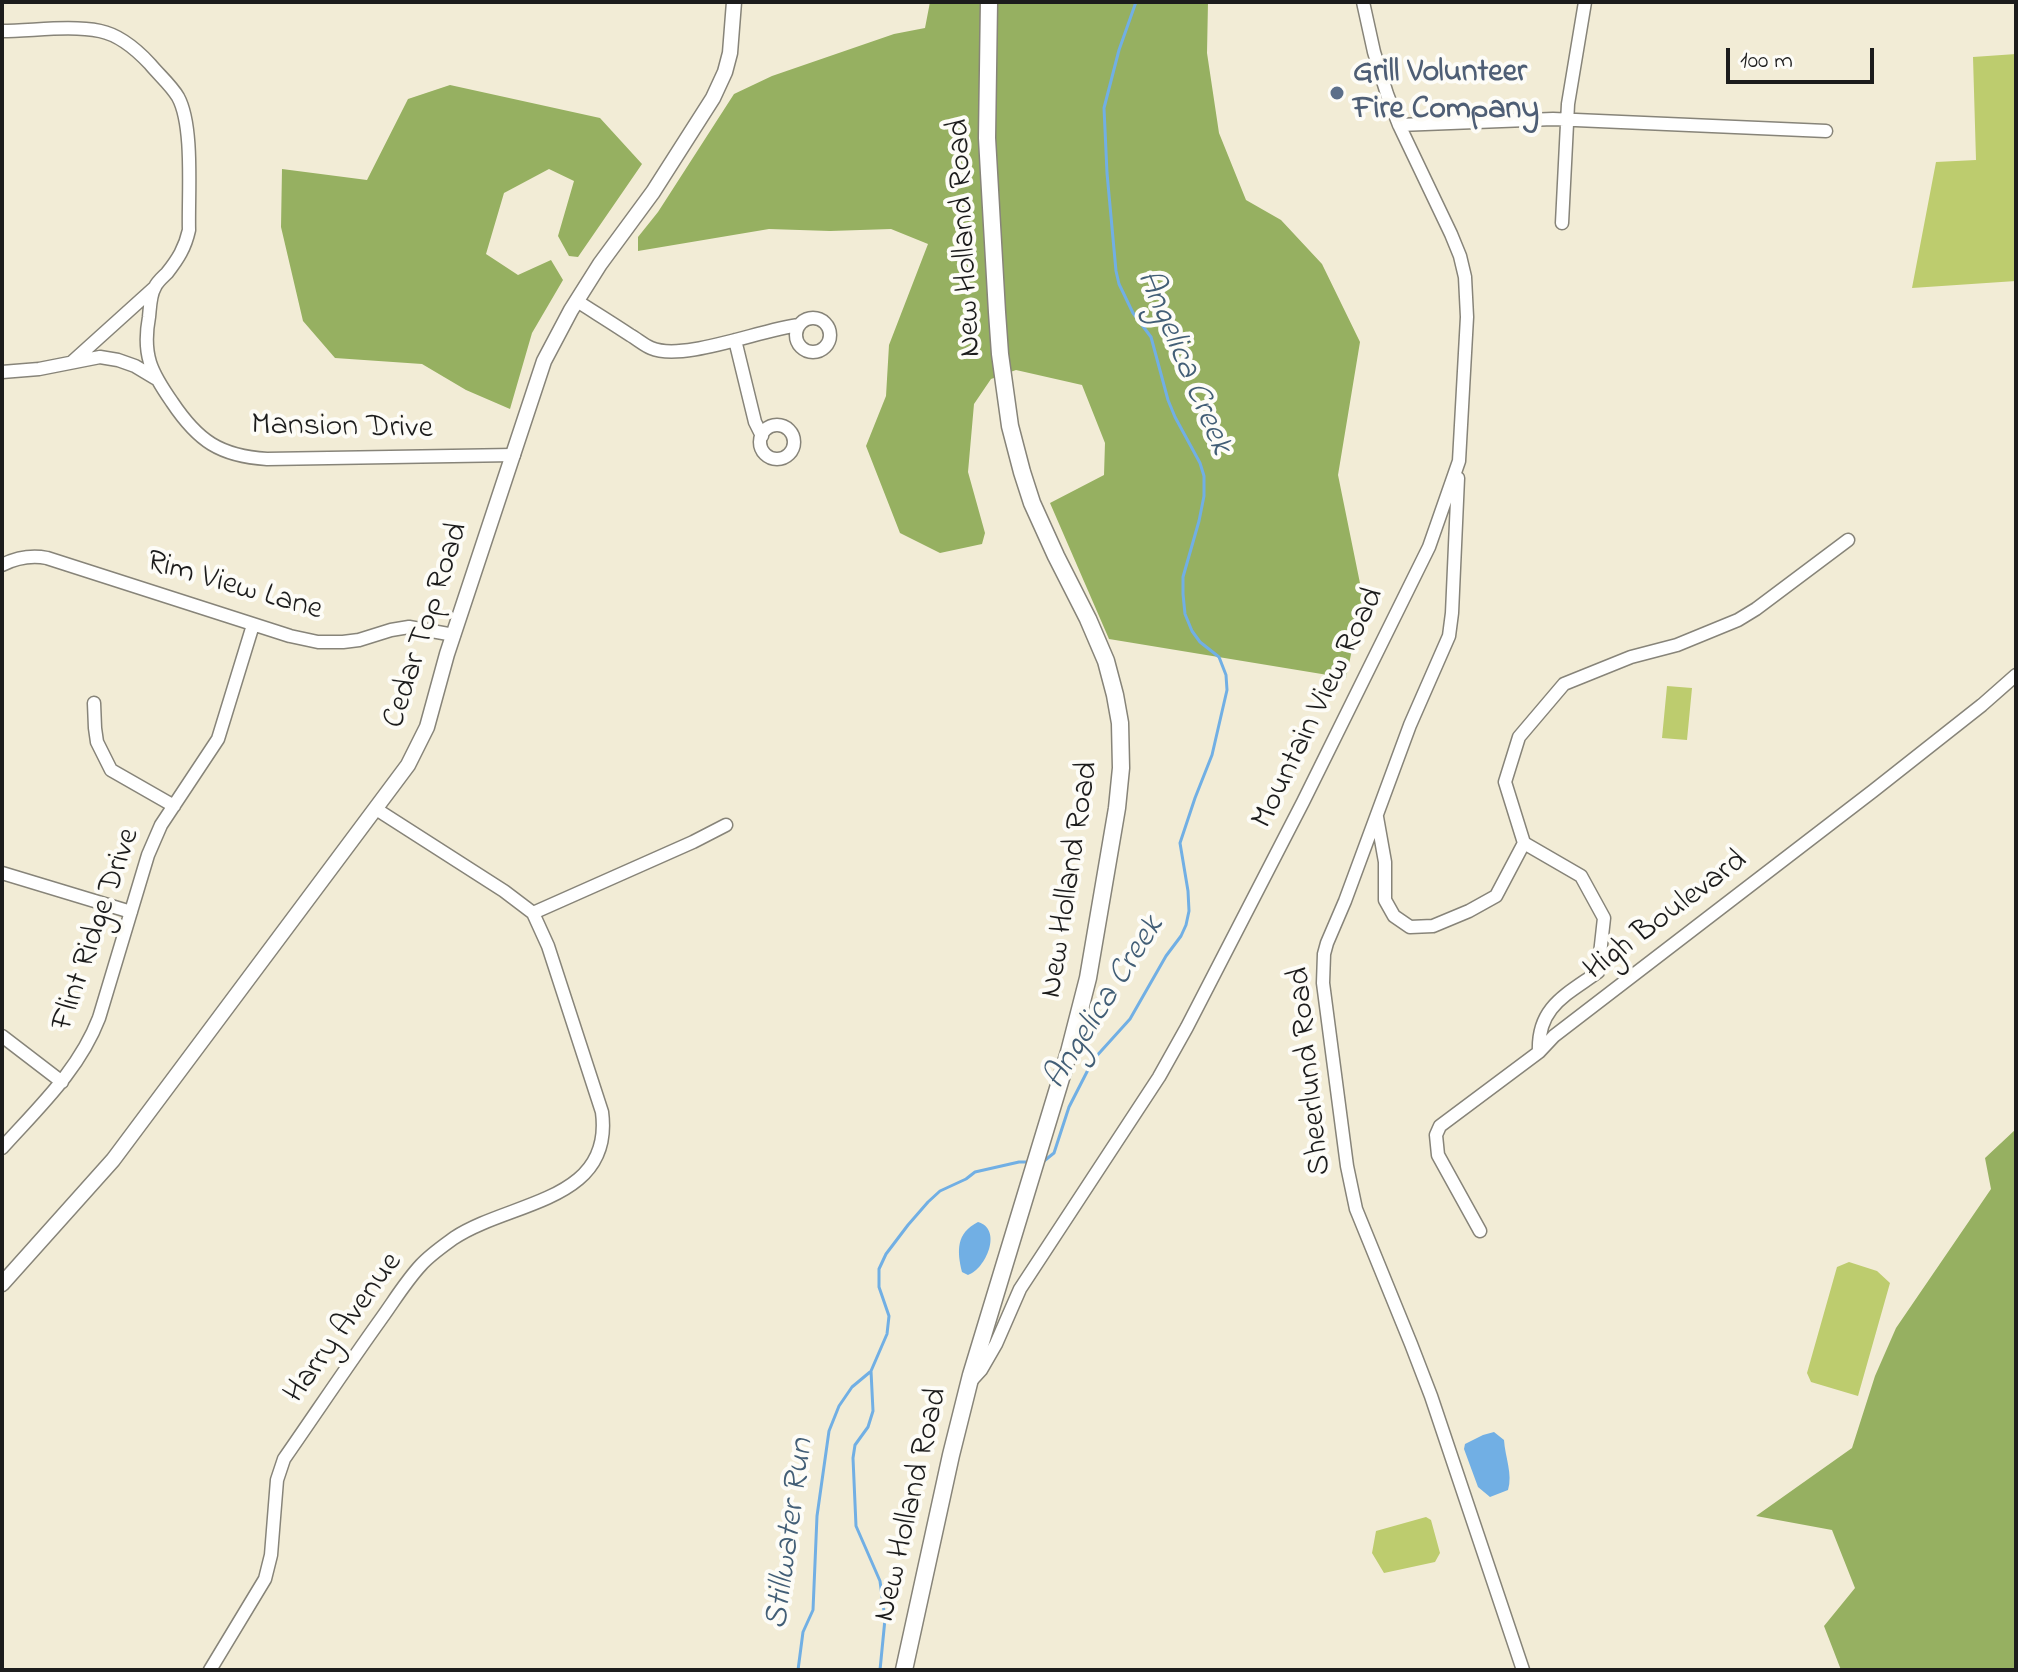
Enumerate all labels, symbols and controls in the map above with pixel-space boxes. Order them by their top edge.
scale bar [1730,32,1878,82]
text: 100 m [1740,44,1793,79]
place label: Grill Volunteer Fire Company [1353,56,1539,131]
marker: Grill Volunteer Fire Company [1328,84,1346,102]
street label: New Holland Road [942,118,992,358]
water label: Angelica Creek [1125,265,1239,461]
street label: Mansion Drive [251,408,433,450]
street label: Cedar Top Road [377,518,479,734]
street label: Rim View Lane [142,545,326,631]
street label: Mountain View Road [1245,582,1395,836]
street label: New Holland Road [1034,759,1110,1001]
street label: Flint Ridge Drive [45,824,151,1036]
street label: High Boulevard [1578,843,1756,991]
water label: Angelica Creek [1037,910,1175,1098]
street label: Sheerlund Road [1282,965,1342,1177]
street label: Harry Avenue [277,1246,413,1412]
street label: New Holland Road [867,1384,959,1626]
water label: Stillwater Run [758,1436,826,1632]

